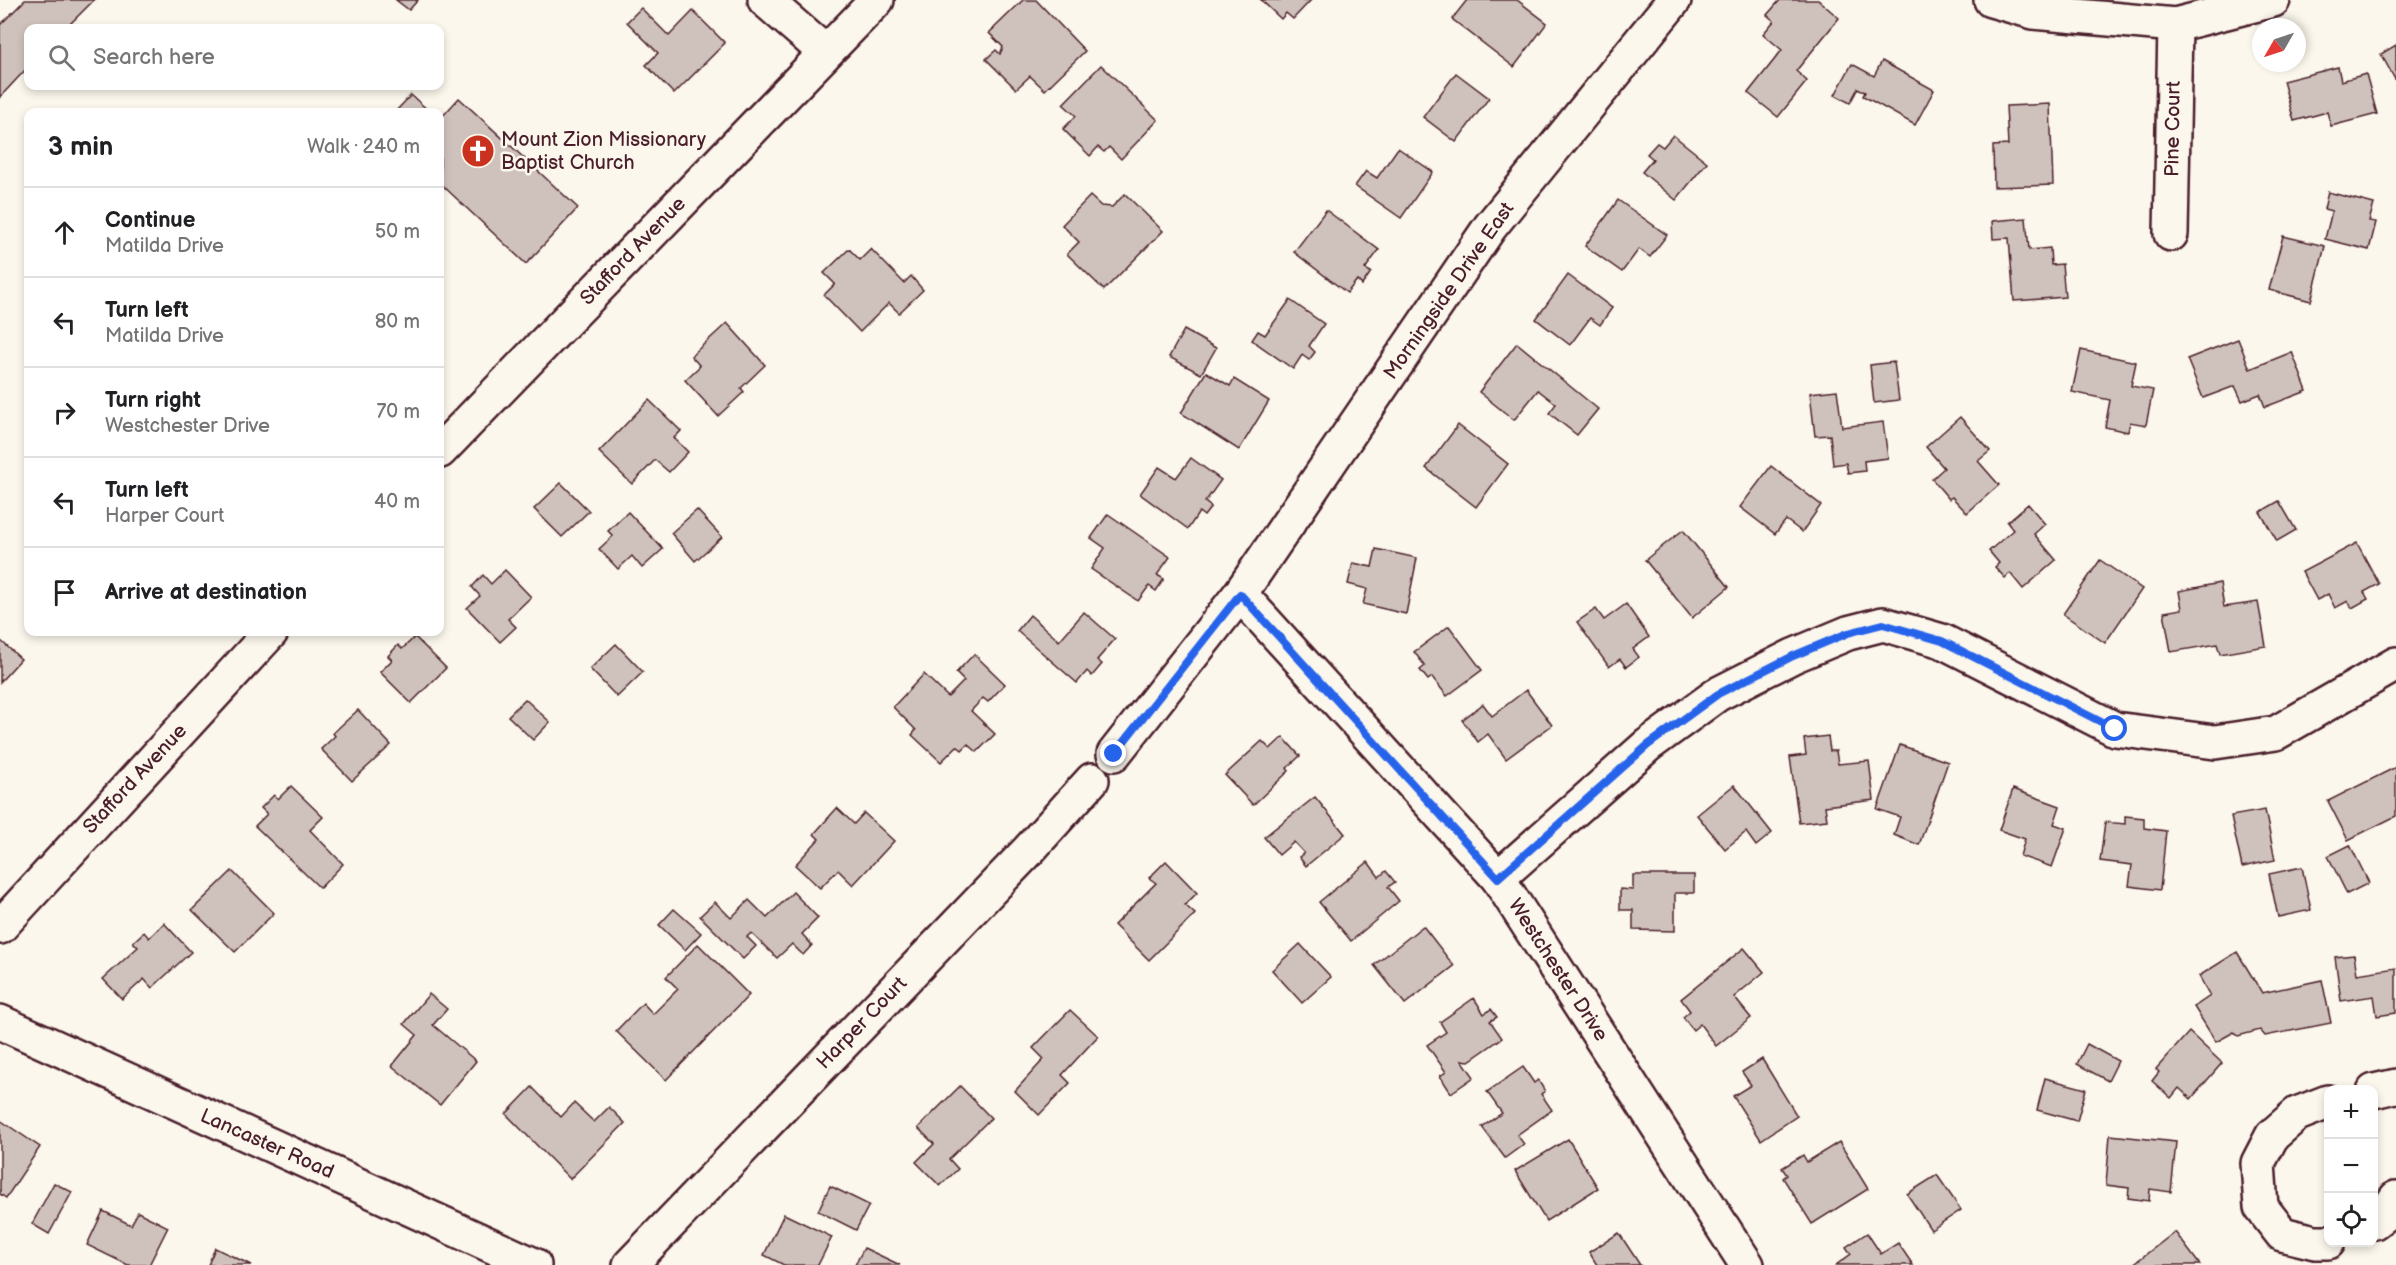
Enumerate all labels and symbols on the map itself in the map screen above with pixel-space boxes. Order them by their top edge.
north arrow [2252,18,2306,72]
street label: Pine Court [2160,81,2186,177]
place label: Mount Zion Missionary Baptist Church [501,128,706,175]
church icon: Mount Zion Missionary Baptist Church [460,133,496,169]
street label: Stafford Avenue [575,192,691,310]
street label: Morningside Drive East [1379,198,1519,384]
route start [2101,715,2127,741]
street label: Stafford Avenue [78,719,192,839]
route end [1100,740,1126,766]
street label: Westchester Drive [1503,894,1613,1046]
street label: Harper Court [812,972,912,1074]
street label: Lancaster Road [196,1104,338,1184]

